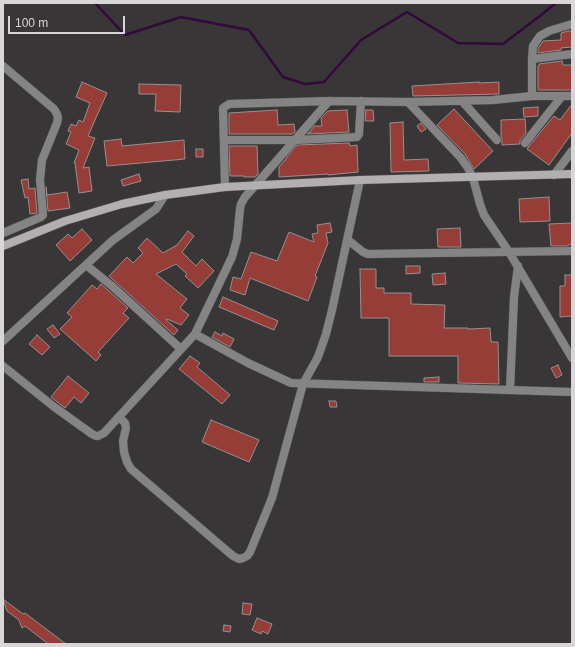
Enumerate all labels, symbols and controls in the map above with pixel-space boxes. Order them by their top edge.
scale bar [10,8,127,34]
text: 100 m [15,16,48,30]

